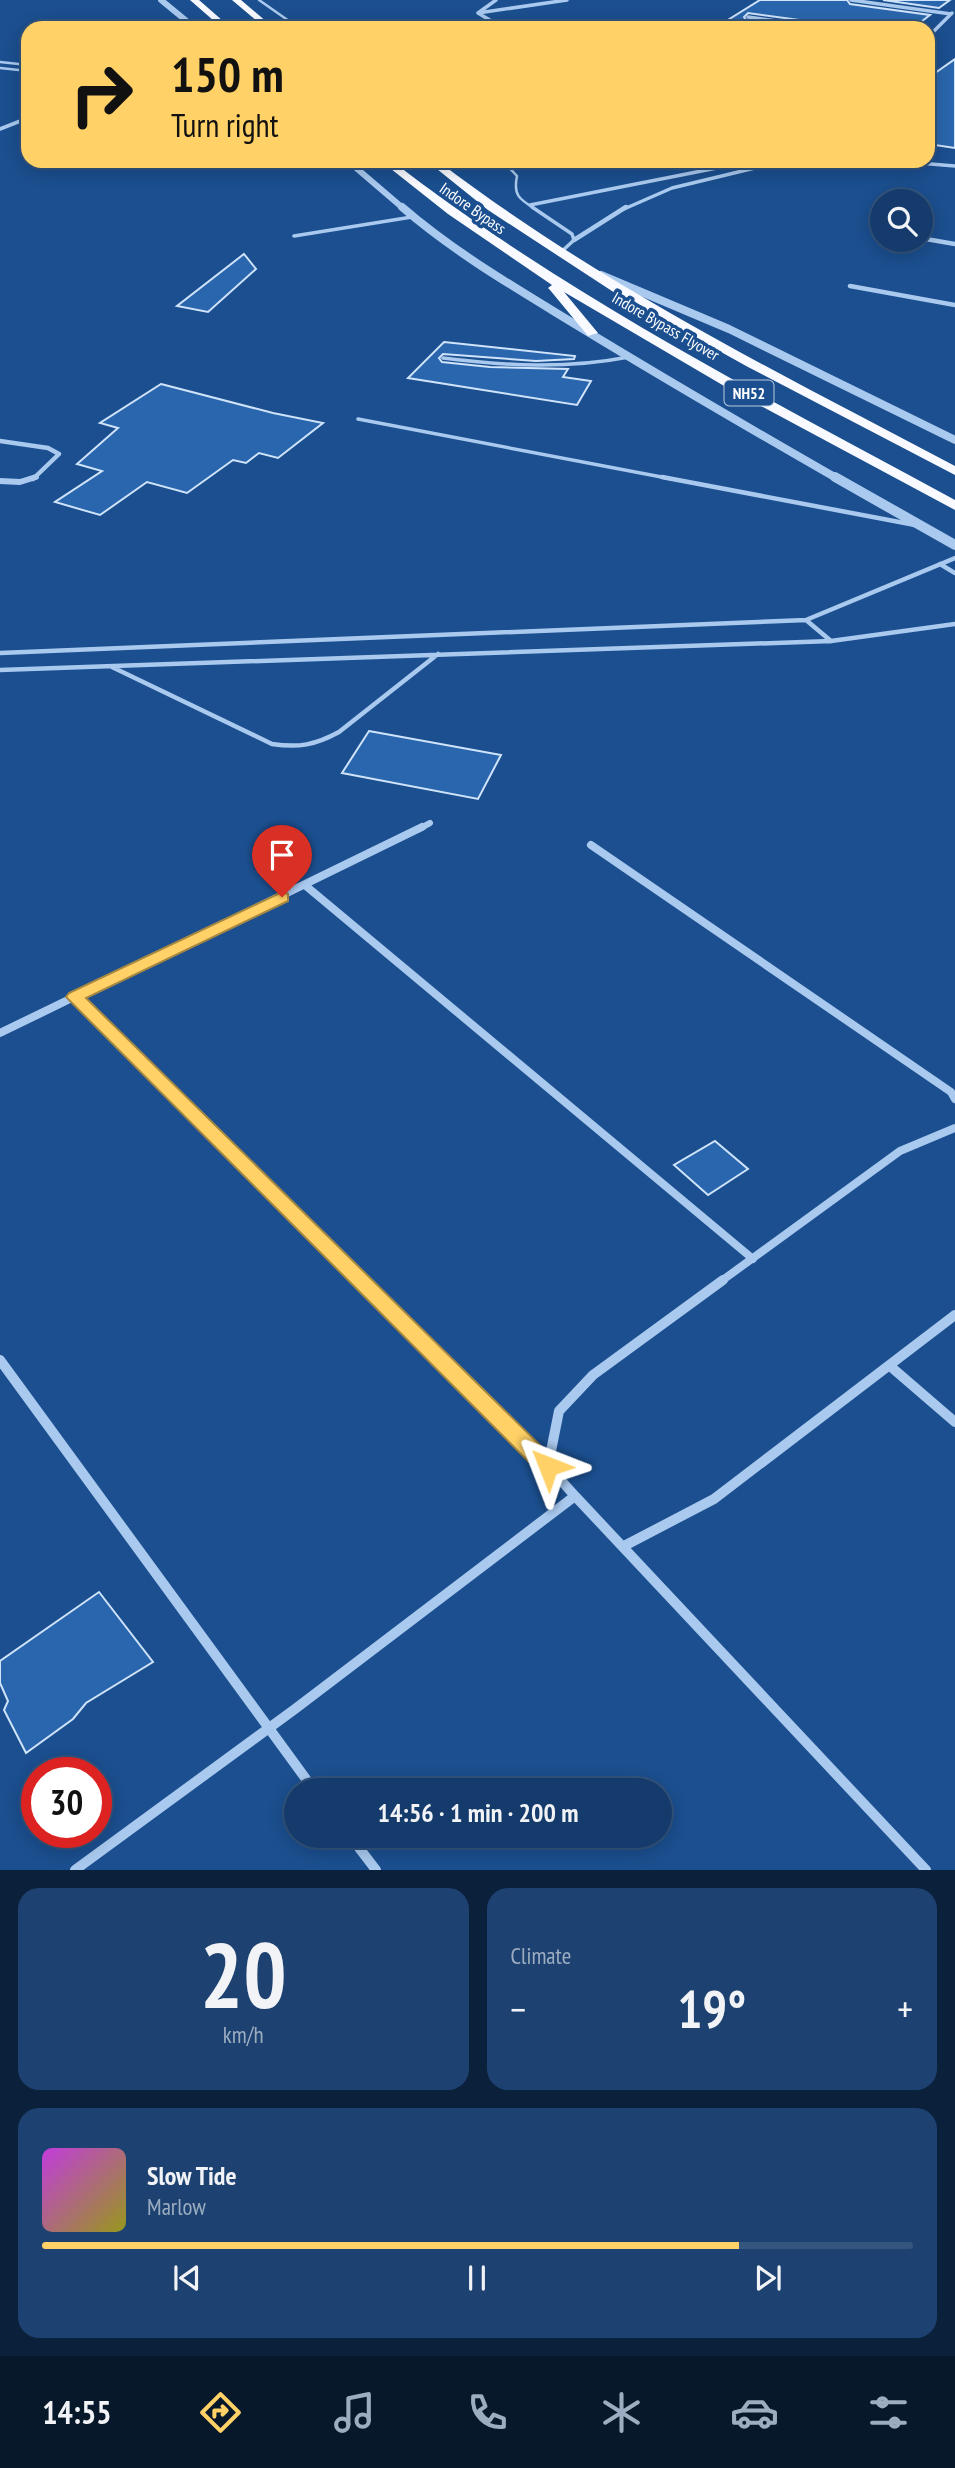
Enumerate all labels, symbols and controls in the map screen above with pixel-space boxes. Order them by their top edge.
text: 150 m [171,42,284,106]
icon: right [56,49,147,140]
text: Turn right [171,104,279,146]
street label: Indore Bypass [436,178,510,238]
map controls [870,189,933,252]
button: search [870,189,933,252]
street label: Indore Bypass Flyover [609,287,724,365]
road number: NH52 [724,380,774,406]
pin [252,825,312,897]
icon: arrive [263,836,301,874]
position arrow [511,1429,585,1503]
speed limit sign: 30 [21,1757,112,1848]
text: 14:56 · 1 min · 200 m [378,1796,578,1829]
text: 20 [200,1915,287,2033]
text: Climate [511,1941,571,1970]
text: 19° [677,1975,746,2042]
text: − [511,1984,526,2033]
text: + [897,1984,913,2033]
text: km/h [223,2020,264,2049]
text: Slow Tide [147,2159,237,2192]
text: Marlow [147,2192,206,2221]
icon: previous [168,2259,206,2297]
icon: pause [458,2259,496,2297]
icon: next [749,2259,787,2297]
icon: directions [196,2388,245,2437]
icon: music [330,2388,379,2437]
icon: phone [463,2388,512,2437]
icon: climate [597,2388,646,2437]
icon: car [730,2388,779,2437]
icon: filters [864,2388,913,2437]
text: 14:55 [42,2391,111,2433]

